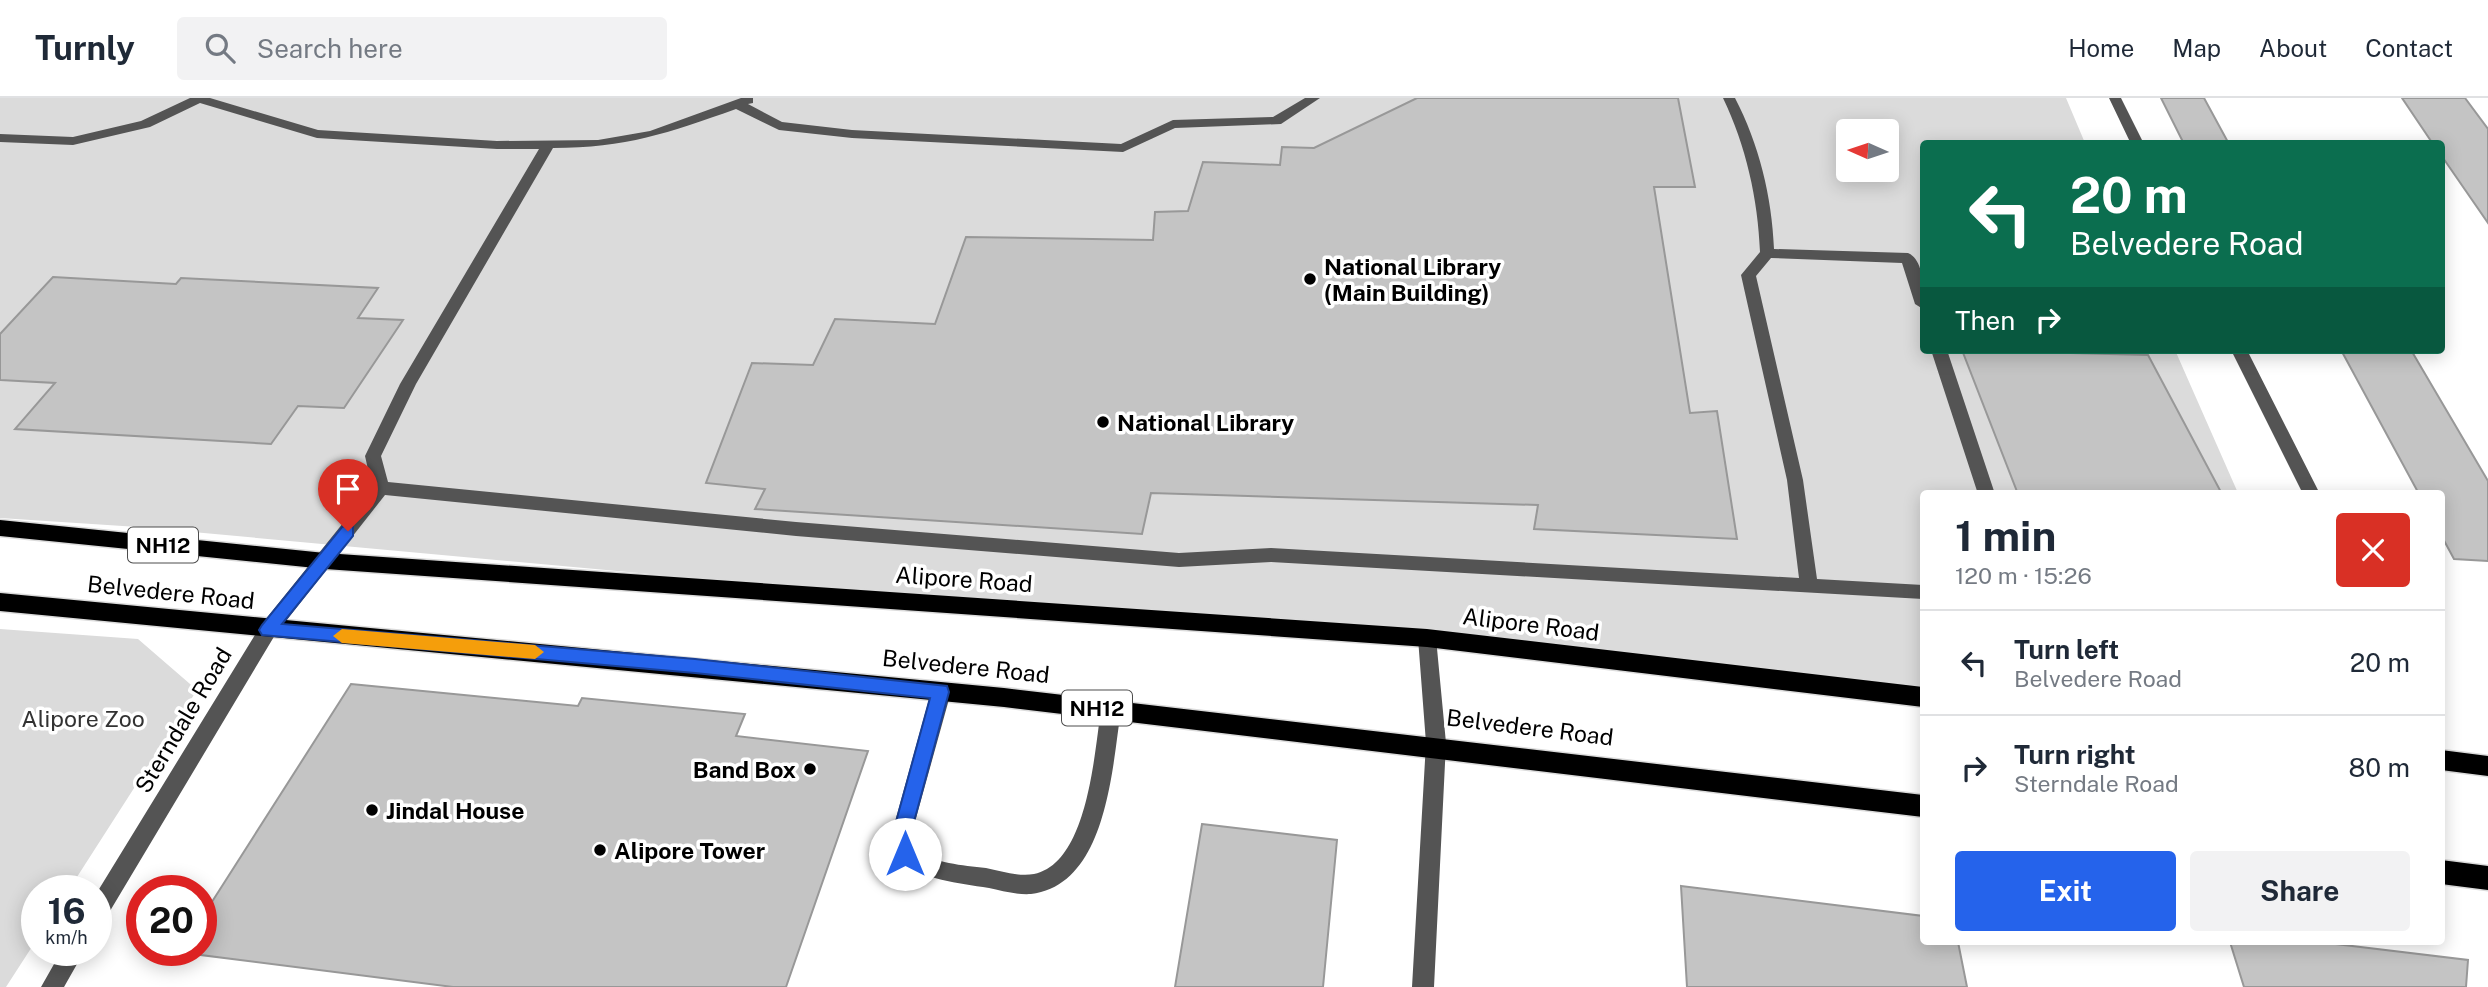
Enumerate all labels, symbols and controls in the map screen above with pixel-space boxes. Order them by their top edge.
search box [177,17,667,80]
text: Turnly [35,29,135,67]
icon: search [201,29,239,67]
text: Search here [257,33,403,64]
text: Home [2068,34,2134,62]
text: Map [2172,34,2221,62]
text: About [2259,34,2327,62]
text: Contact [2365,34,2453,62]
north arrow [1836,119,1899,182]
map controls [1836,119,1899,182]
text: 20 m [2070,166,2188,224]
icon: left [1955,168,2046,259]
text: Belvedere Road [2070,225,2304,262]
place label: National Library (Main Building) [1324,253,1501,306]
marker: National Library (Main Building) [1302,271,1318,287]
icon: right [2029,301,2067,339]
text: Then [1955,305,2015,336]
place label: National Library [1117,409,1294,436]
marker: National Library [1095,414,1111,430]
pin [318,459,378,531]
icon: arrive [329,470,367,508]
text: 1 min [1955,511,2056,560]
button: close [2336,513,2410,587]
road number: NH12 [128,528,198,562]
street label: Alipore Road [894,561,1034,597]
text: 120 m · 15:26 [1955,562,2092,589]
street label: Belvedere Road [86,570,256,614]
street label: Alipore Road [1461,602,1601,646]
text: Turn left [2014,634,2119,665]
street label: Sterndale Road [129,642,237,798]
street label: Belvedere Road [881,644,1051,688]
icon: left [1955,644,1993,682]
text: 20 m [2350,647,2410,678]
text: Belvedere Road [2014,665,2182,692]
road number: NH12 [1062,690,1132,726]
street label: Belvedere Road [1445,703,1615,751]
park label: Alipore Zoo [21,705,145,732]
text: Turn right [2014,739,2136,770]
icon: right [1955,749,1993,787]
text: 80 m [2349,752,2410,783]
place label: Band Box [693,756,796,783]
marker: Band Box [802,761,818,777]
text: Sterndale Road [2014,770,2179,797]
place label: Jindal House [386,797,525,824]
marker: Jindal House [364,802,380,818]
position arrow [868,817,942,891]
place label: Alipore Tower [614,837,765,864]
marker: Alipore Tower [592,842,608,858]
button: Exit [1955,851,2176,931]
button: Share [2190,851,2410,931]
speed limit sign: 20 [126,875,217,966]
text: 16 [47,891,86,932]
text: km/h [45,927,88,948]

